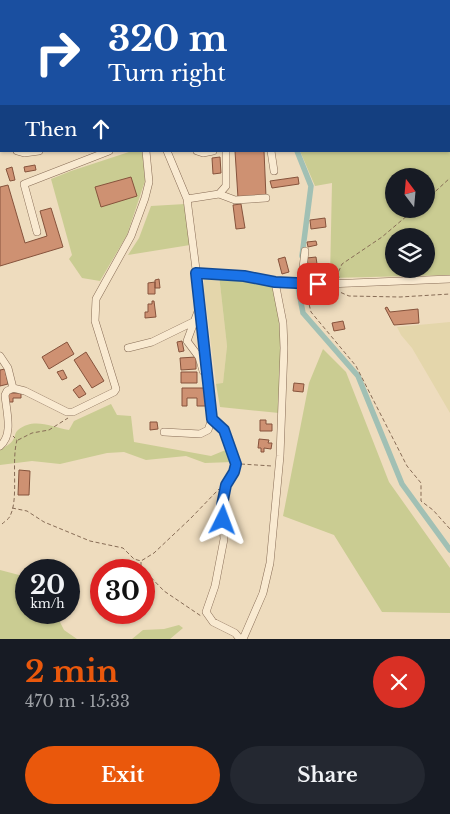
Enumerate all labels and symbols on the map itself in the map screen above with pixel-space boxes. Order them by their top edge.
north arrow [385,168,435,218]
pin [297,263,339,305]
position arrow [196,493,248,545]
speed limit sign: 30 [90,559,155,624]

